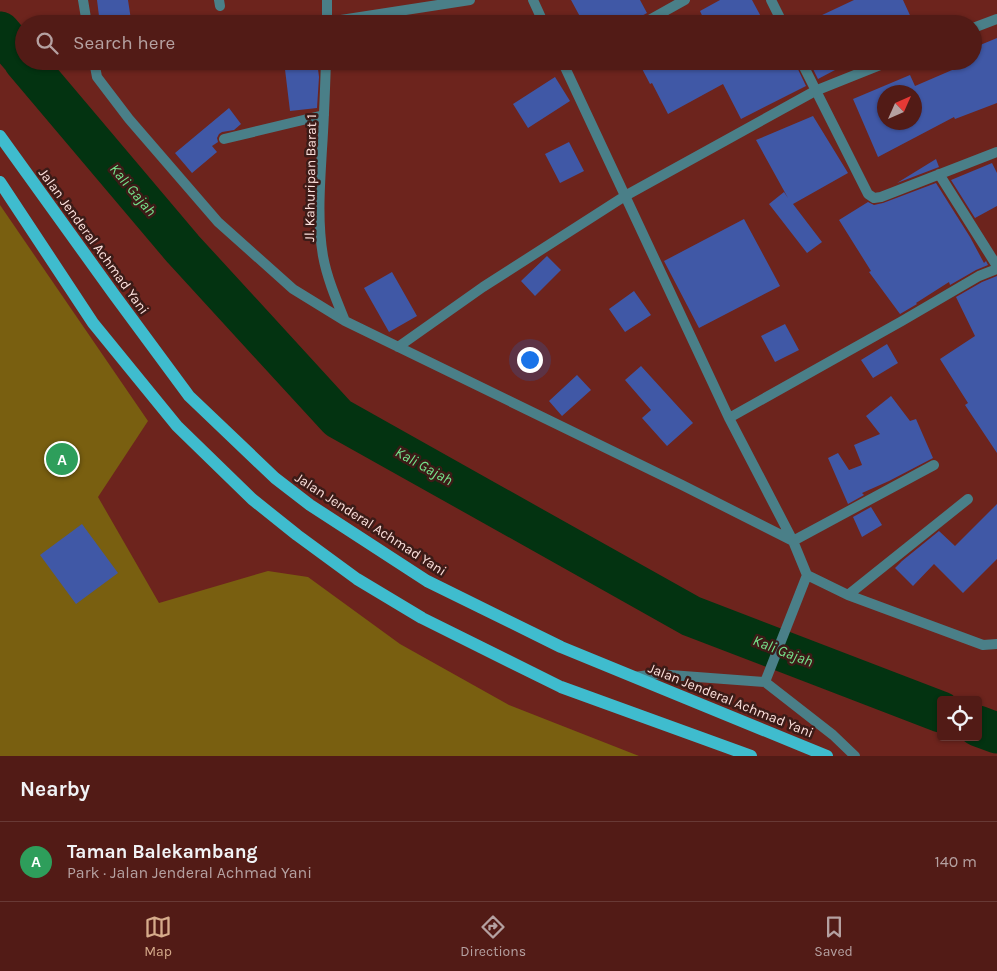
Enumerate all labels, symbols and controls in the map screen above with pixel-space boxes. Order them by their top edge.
search box [15,15,982,70]
icon: search [33,29,61,57]
text: Search here [73,32,175,54]
north arrow [877,85,922,130]
street label: Jl. Kahuripan Barat 1 [301,114,320,242]
water label: Kali Gajah [106,160,160,220]
street label: Jalan Jenderal Achmad Yani [35,165,152,318]
your location [517,347,543,373]
pin: A [46,440,78,478]
water label: Kali Gajah [392,443,456,489]
street label: Jalan Jenderal Achmad Yani [292,469,450,580]
water label: Kali Gajah [750,631,816,671]
street label: Jalan Jenderal Achmad Yani [646,659,816,741]
map controls [937,696,982,741]
button: locate [937,696,982,741]
text: Nearby [20,777,90,801]
text: Taman Balekambang [67,841,258,863]
text: A [31,852,41,871]
text: 140 m [935,852,977,871]
text: Park · Jalan Jenderal Achmad Yani [67,863,312,882]
tab: Map [144,913,172,960]
tab: Directions [460,913,526,960]
tab: Saved [814,913,853,960]

